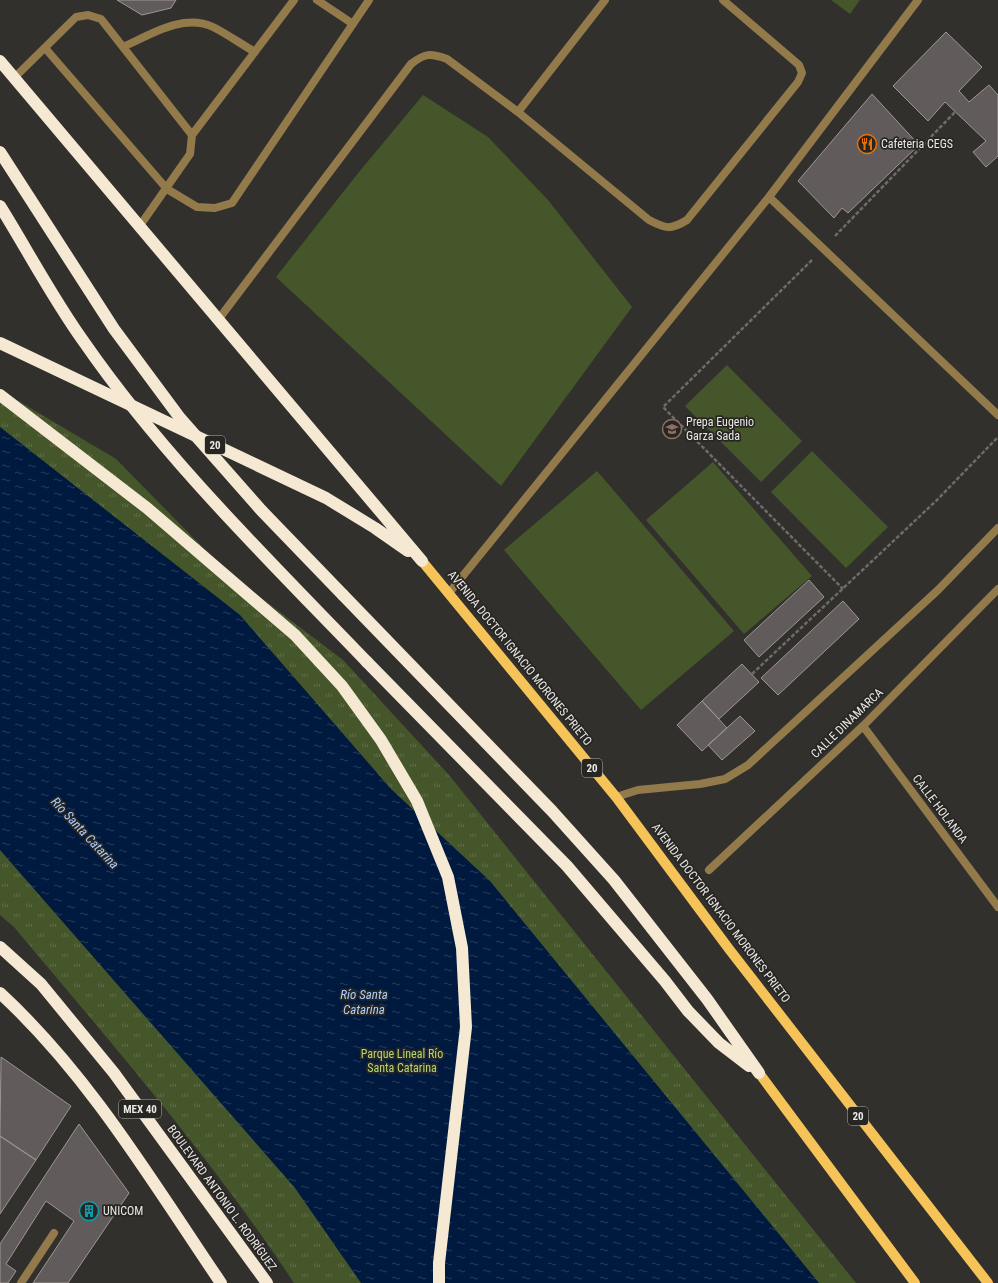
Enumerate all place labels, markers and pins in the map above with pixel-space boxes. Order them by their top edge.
restaurant icon: Cafeteria CEGS [856,133,878,155]
place label: Cafeteria CEGS [881,137,953,151]
place label: Prepa Eugenio Garza Sada [686,415,754,443]
school or university icon: Prepa Eugenio Garza Sada [661,418,683,440]
building icon: UNICOM [78,1200,100,1222]
place label: UNICOM [103,1204,143,1218]

